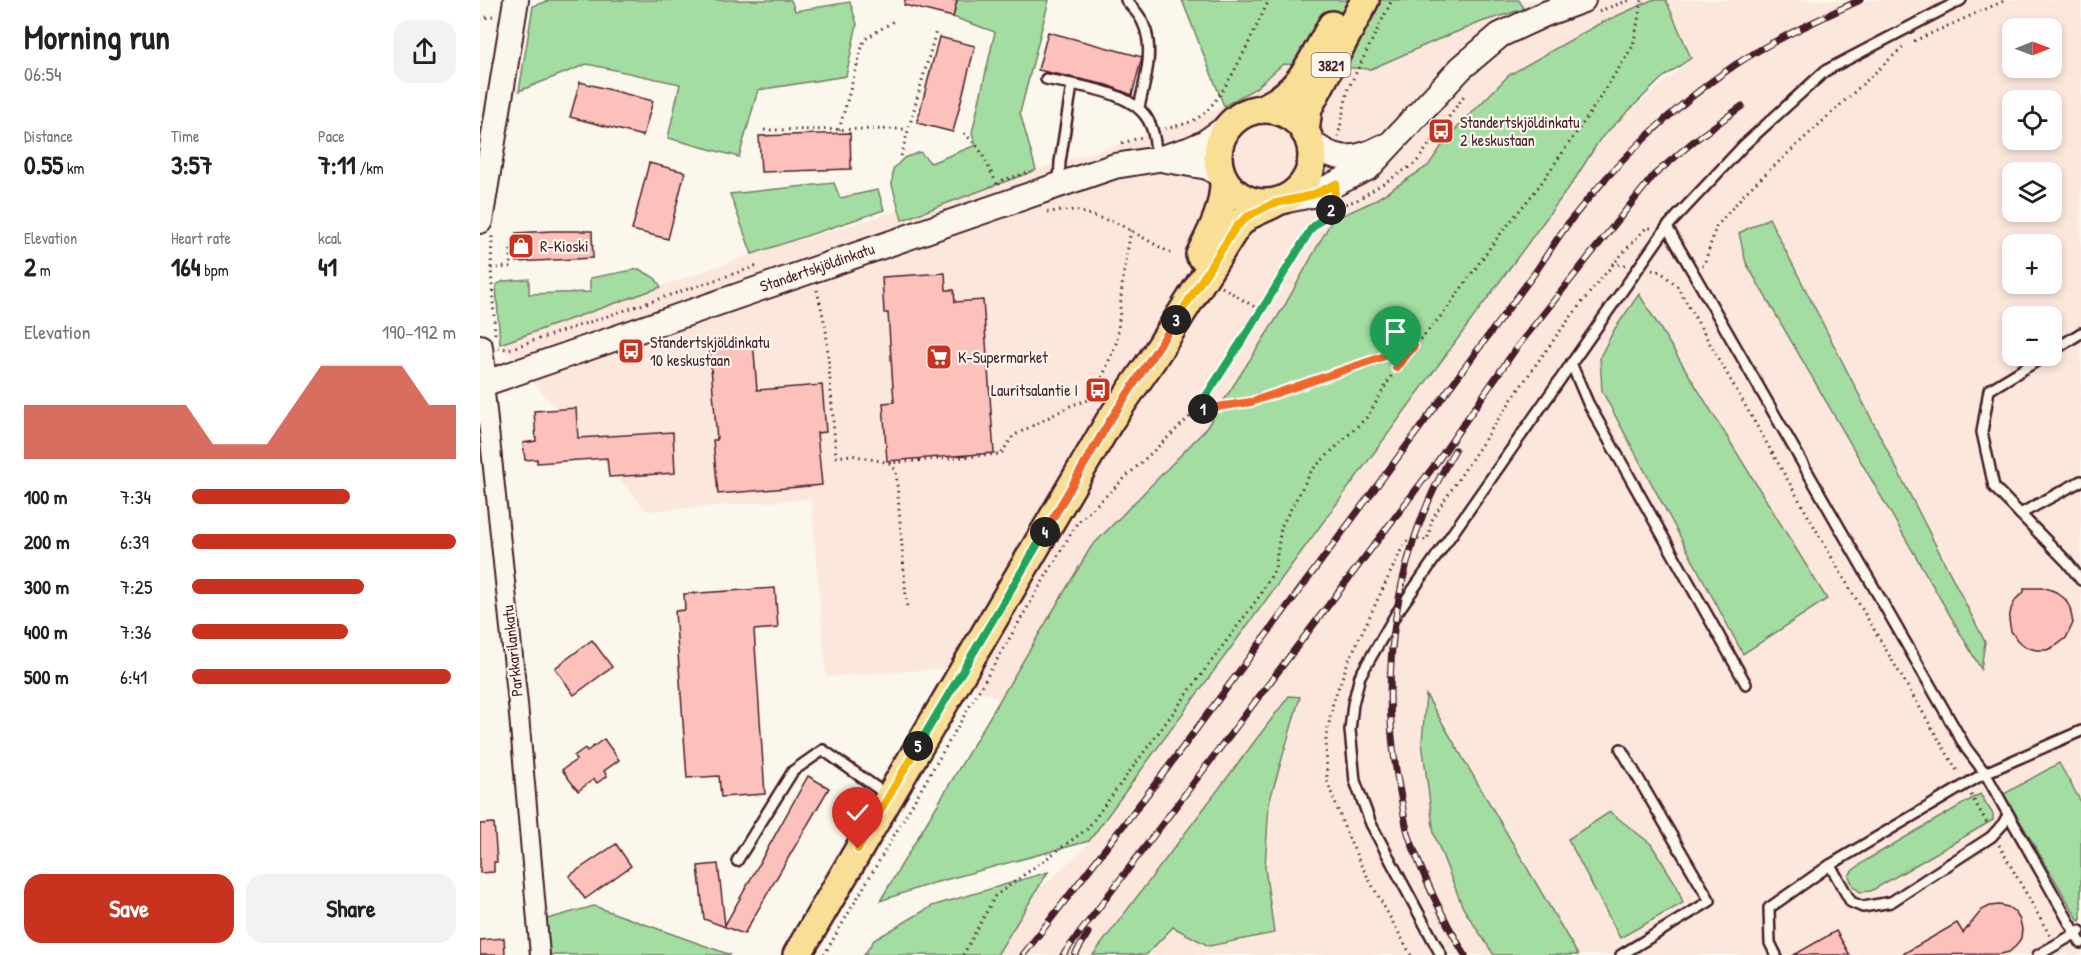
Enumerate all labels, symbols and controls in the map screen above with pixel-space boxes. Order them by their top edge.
text: Morning run [24,15,170,59]
north arrow [2002,18,2062,78]
map controls [2002,18,2062,366]
button: share [393,20,456,83]
road number: 3821 [1312,53,1350,77]
text: 06:54 [24,60,62,87]
button: locate [2002,90,2062,150]
place label: Standertskjöldinkatu 2 keskustaan [1460,111,1580,151]
bus stop icon: Standertskjöldinkatu 2 keskustaan [1426,116,1456,146]
text: Distance [24,125,73,147]
text: Time [171,125,199,147]
text: Pace [318,125,345,147]
text: 0.55 [24,147,63,182]
text: 3:57 [171,147,213,182]
text: 7:11 [318,147,356,182]
text: km [63,157,84,179]
text: /km [356,157,384,179]
button: layers [2002,162,2062,222]
pin: 2 [1316,195,1346,225]
text: 2 [1327,199,1335,221]
text: Elevation [24,227,77,249]
text: Heart rate [171,227,231,249]
text: kcal [318,227,341,249]
shop icon: R-Kioski [506,231,536,261]
button: + [2002,234,2062,294]
place label: R-Kioski [540,235,589,257]
street label: Standertskjöldinkatu [757,237,878,297]
text: 2 [24,249,36,284]
text: 164 [171,249,201,284]
text: 41 [318,249,337,284]
text: m [36,259,51,281]
text: bpm [201,259,229,281]
pin: 3 [1161,305,1191,335]
pin [1370,306,1421,368]
button: − [2002,306,2062,366]
text: 3 [1172,309,1180,331]
icon: arrive [1379,315,1412,348]
text: Elevation [24,318,90,345]
text: 190–192 m [382,318,456,345]
place label: Standertskjöldinkatu 10 keskustaan [650,331,770,371]
bus stop icon: Standertskjöldinkatu 10 keskustaan [616,336,646,366]
supermarket icon: K-Supermarket [924,342,954,372]
place label: K-Supermarket [958,346,1048,368]
bus stop icon: Lauritsalantie I [1083,375,1113,405]
place label: Lauritsalantie I [991,379,1078,401]
pin: 1 [1188,394,1218,424]
text: 1 [1200,398,1206,420]
text: 100 m [24,483,67,510]
text: 7:34 [120,483,151,510]
pin: 4 [1030,517,1060,547]
text: 4 [1042,521,1048,543]
text: 200 m [24,528,69,555]
text: 6:39 [120,528,149,555]
text: 300 m [24,573,69,600]
text: 7:25 [120,573,152,600]
street label: Parkkarilankatu [496,604,528,698]
text: 400 m [24,618,68,645]
text: 7:36 [120,618,151,645]
text: 500 m [24,663,69,690]
text: 6:41 [120,663,147,690]
pin: 5 [903,731,933,761]
text: 5 [915,735,921,757]
pin [832,787,883,849]
icon: check [841,796,874,829]
button: Save [24,874,234,943]
button: Share [246,874,456,943]

